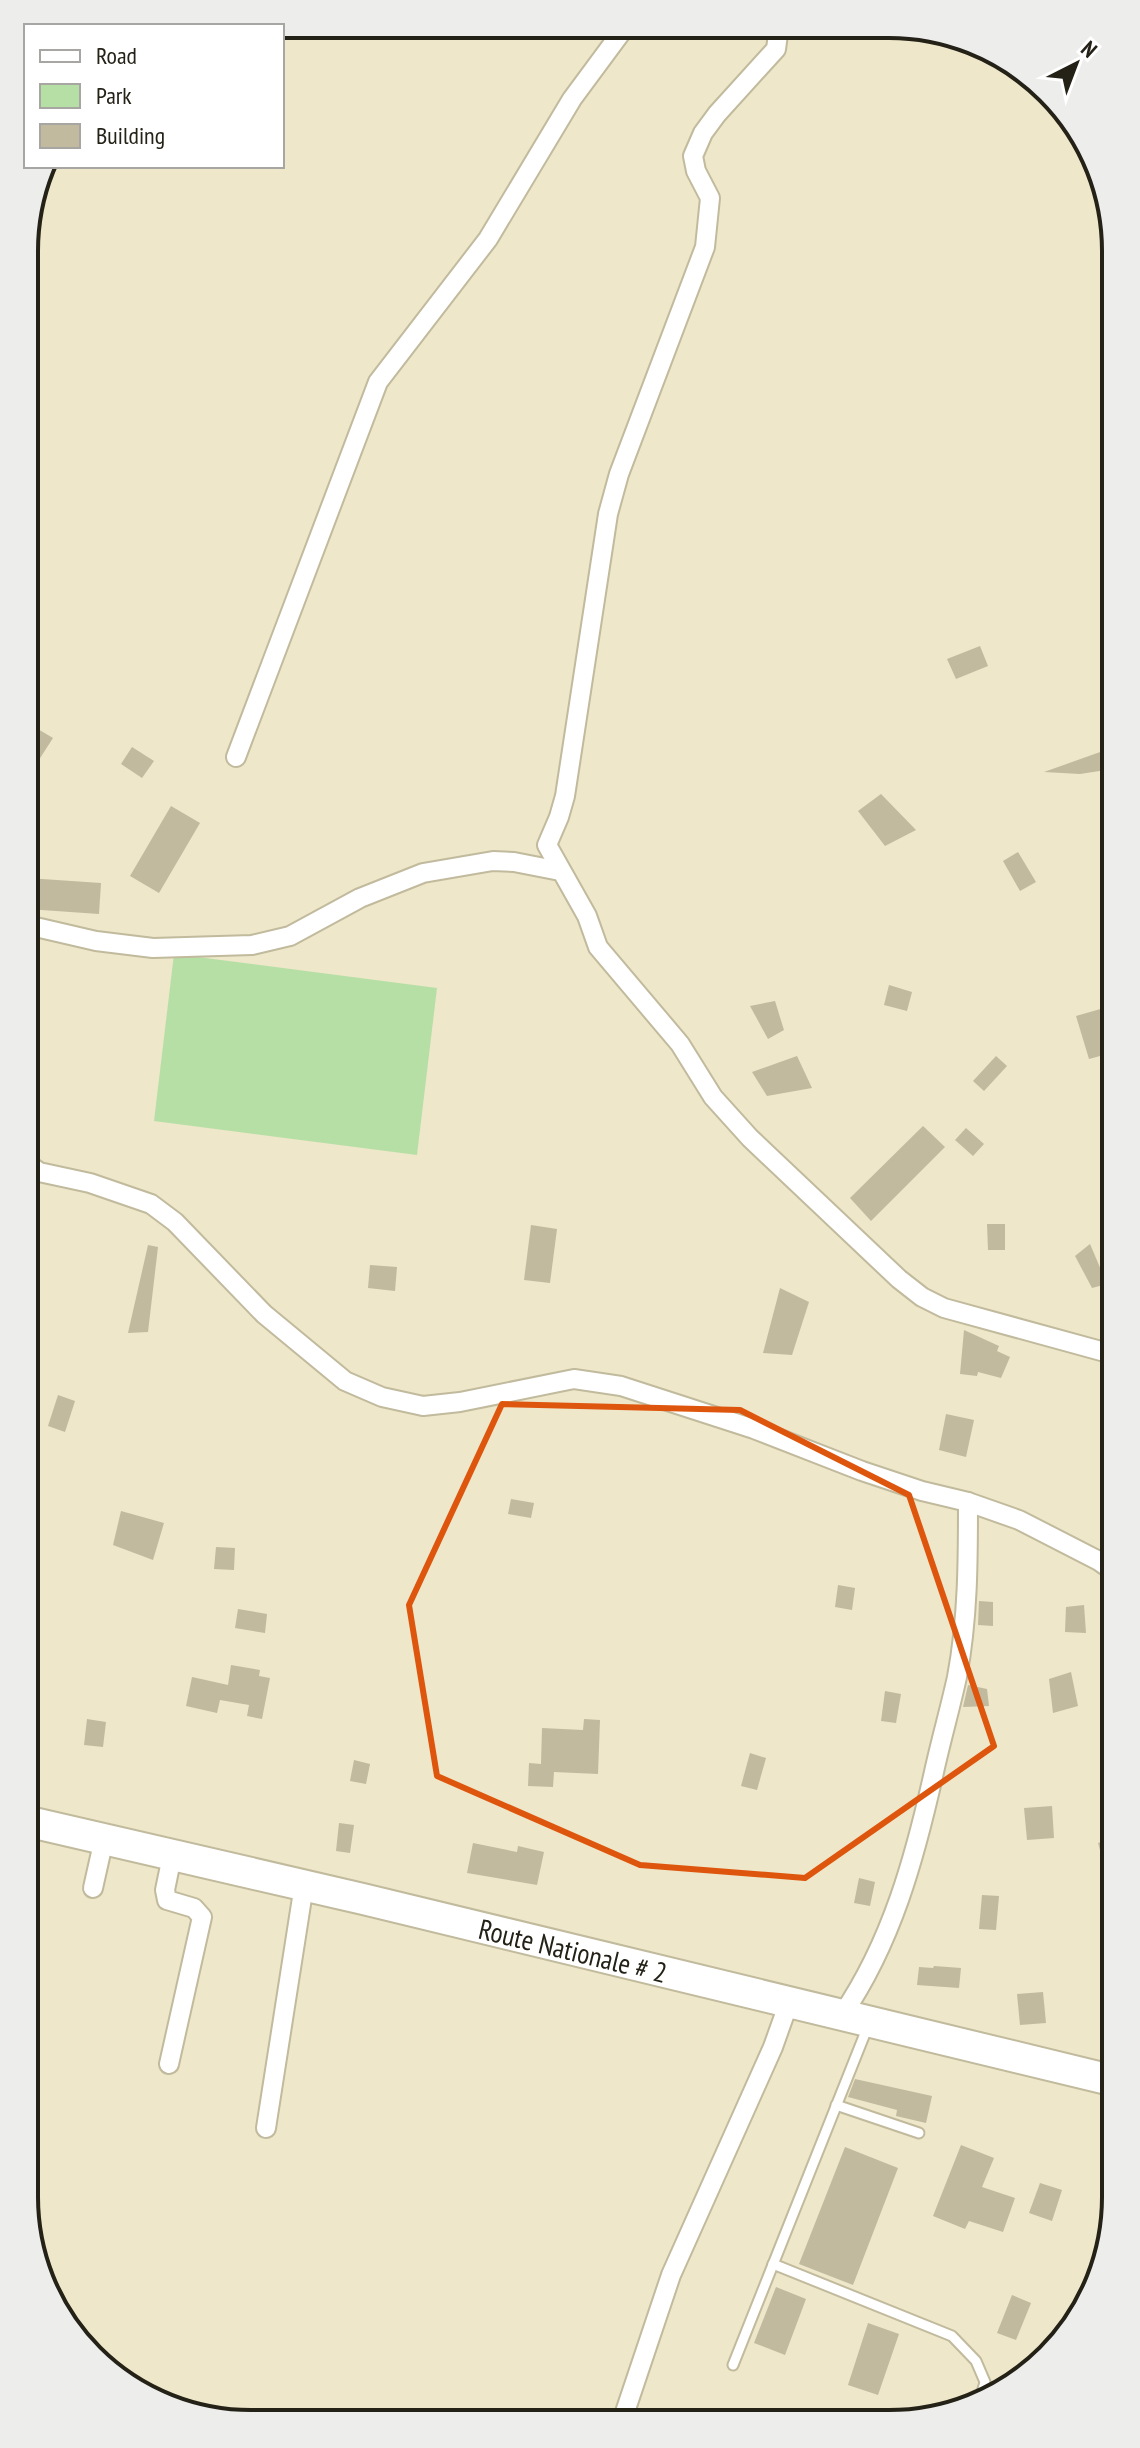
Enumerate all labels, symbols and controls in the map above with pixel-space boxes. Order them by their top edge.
legend [24,24,284,168]
north arrow [1036,24,1116,104]
text: N [1076,35,1103,64]
text: Road [96,40,137,71]
text: Park [96,80,132,111]
text: Building [96,120,165,151]
street label: Route Nationale # 2 [475,1909,671,1990]

